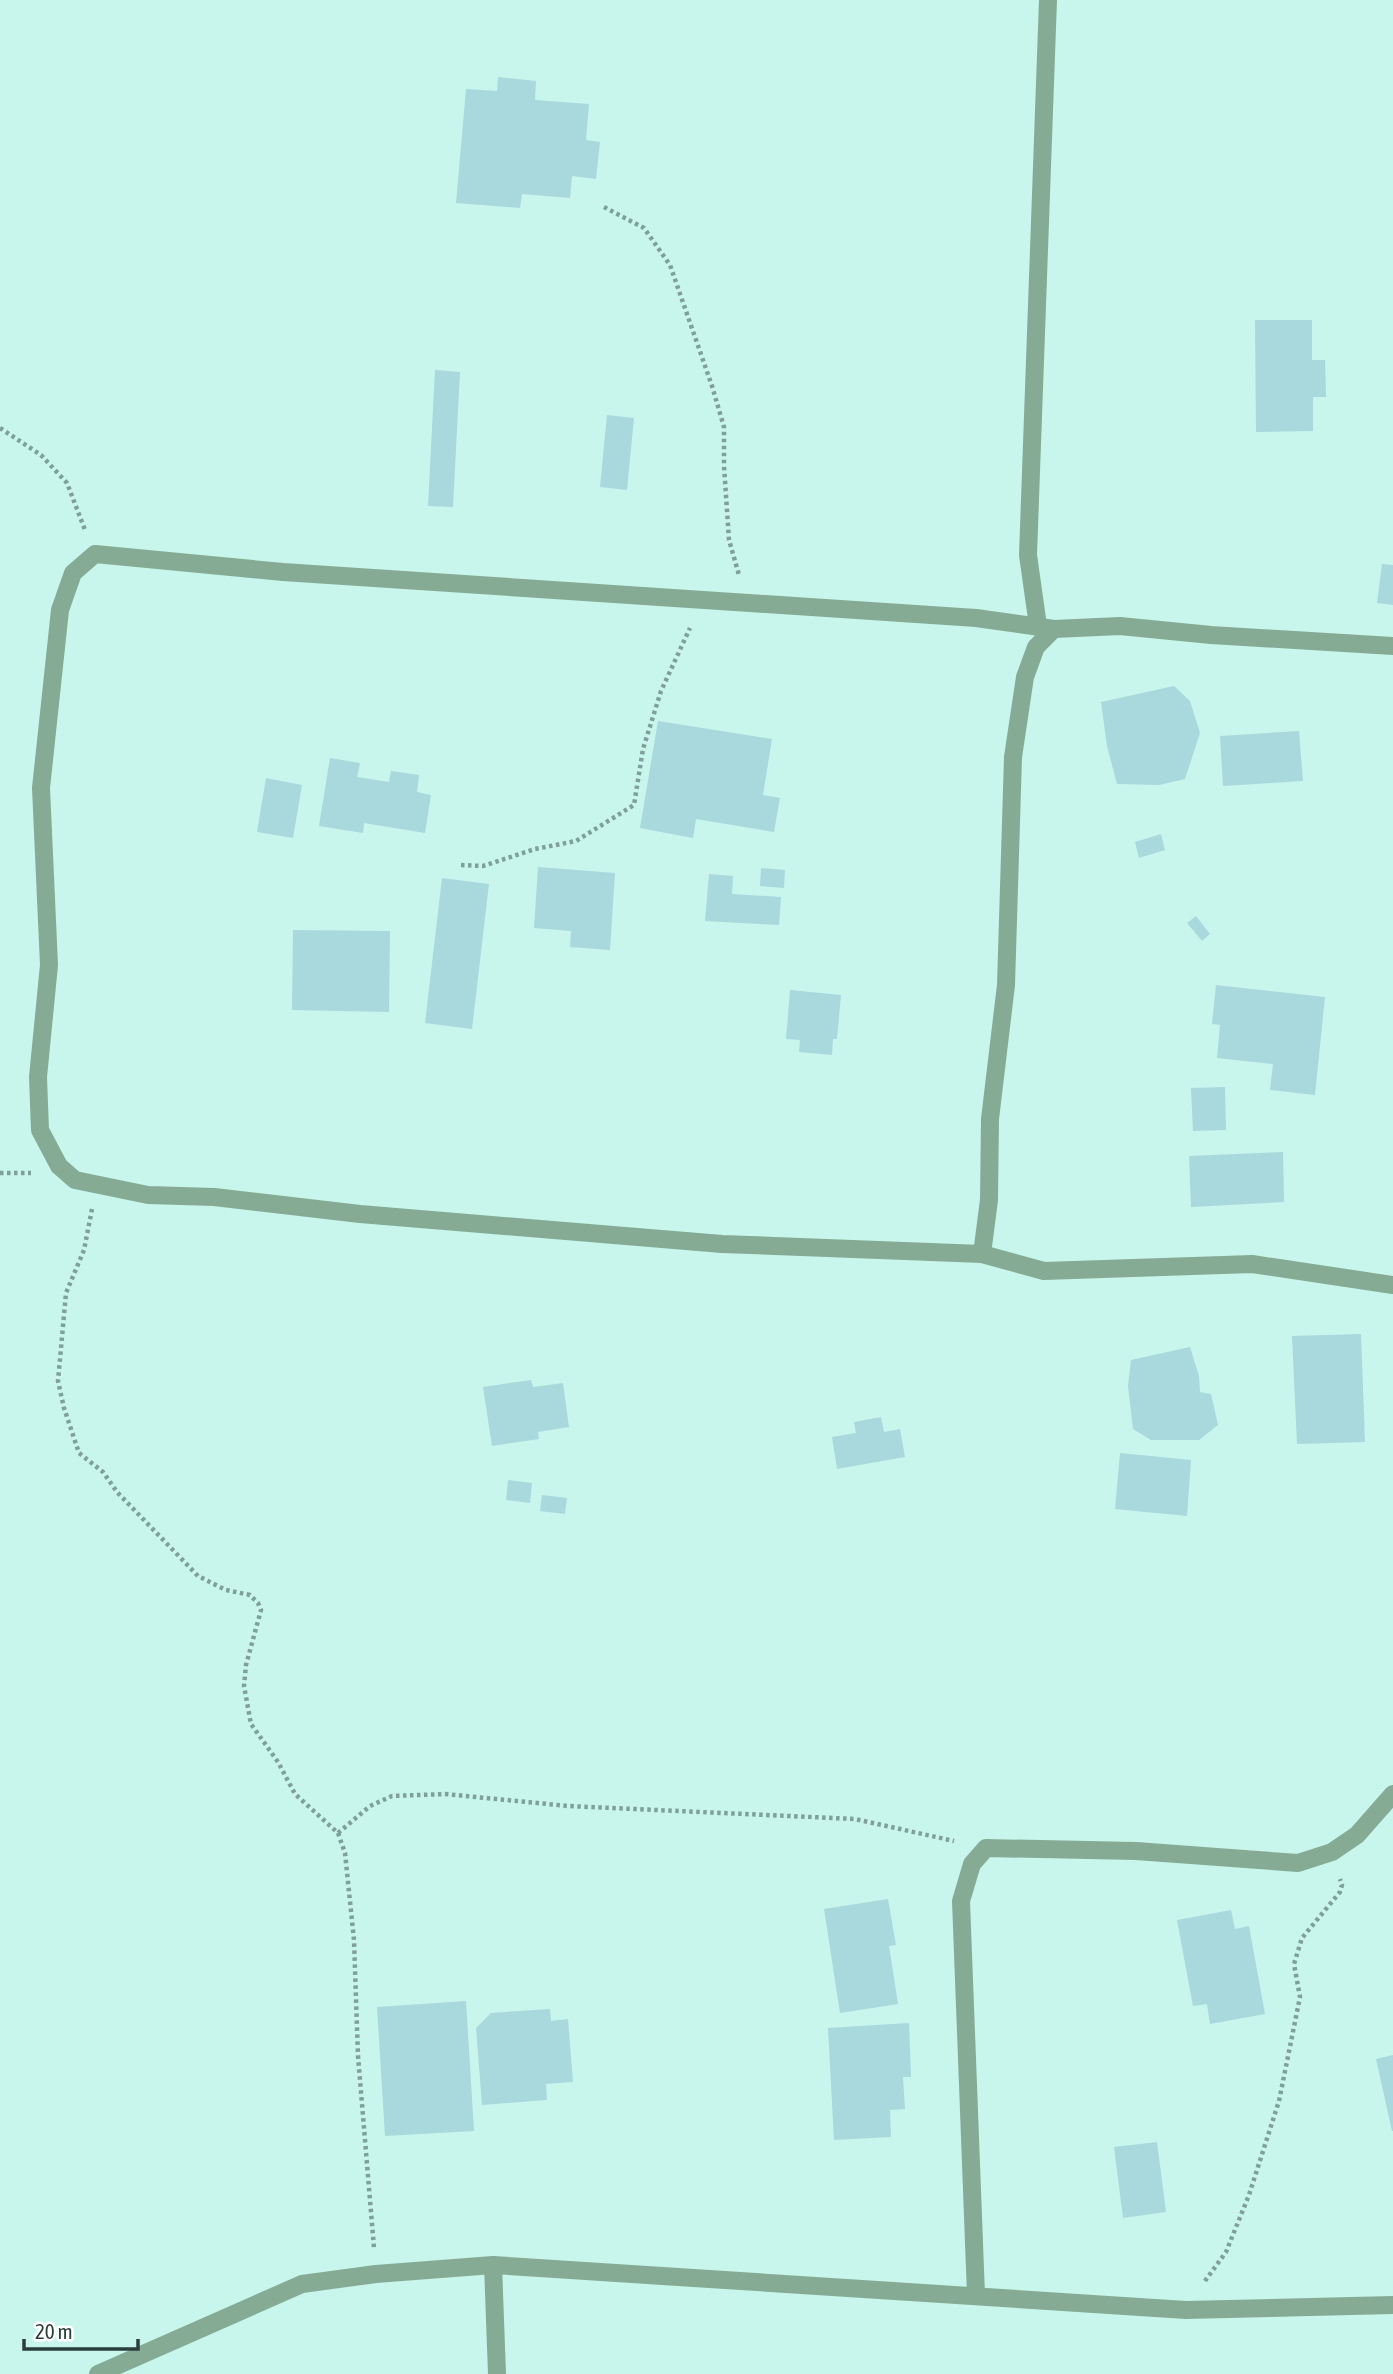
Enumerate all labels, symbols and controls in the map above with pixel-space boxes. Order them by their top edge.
scale bar [24,2308,138,2352]
text: 20 m [35,2319,73,2343]

